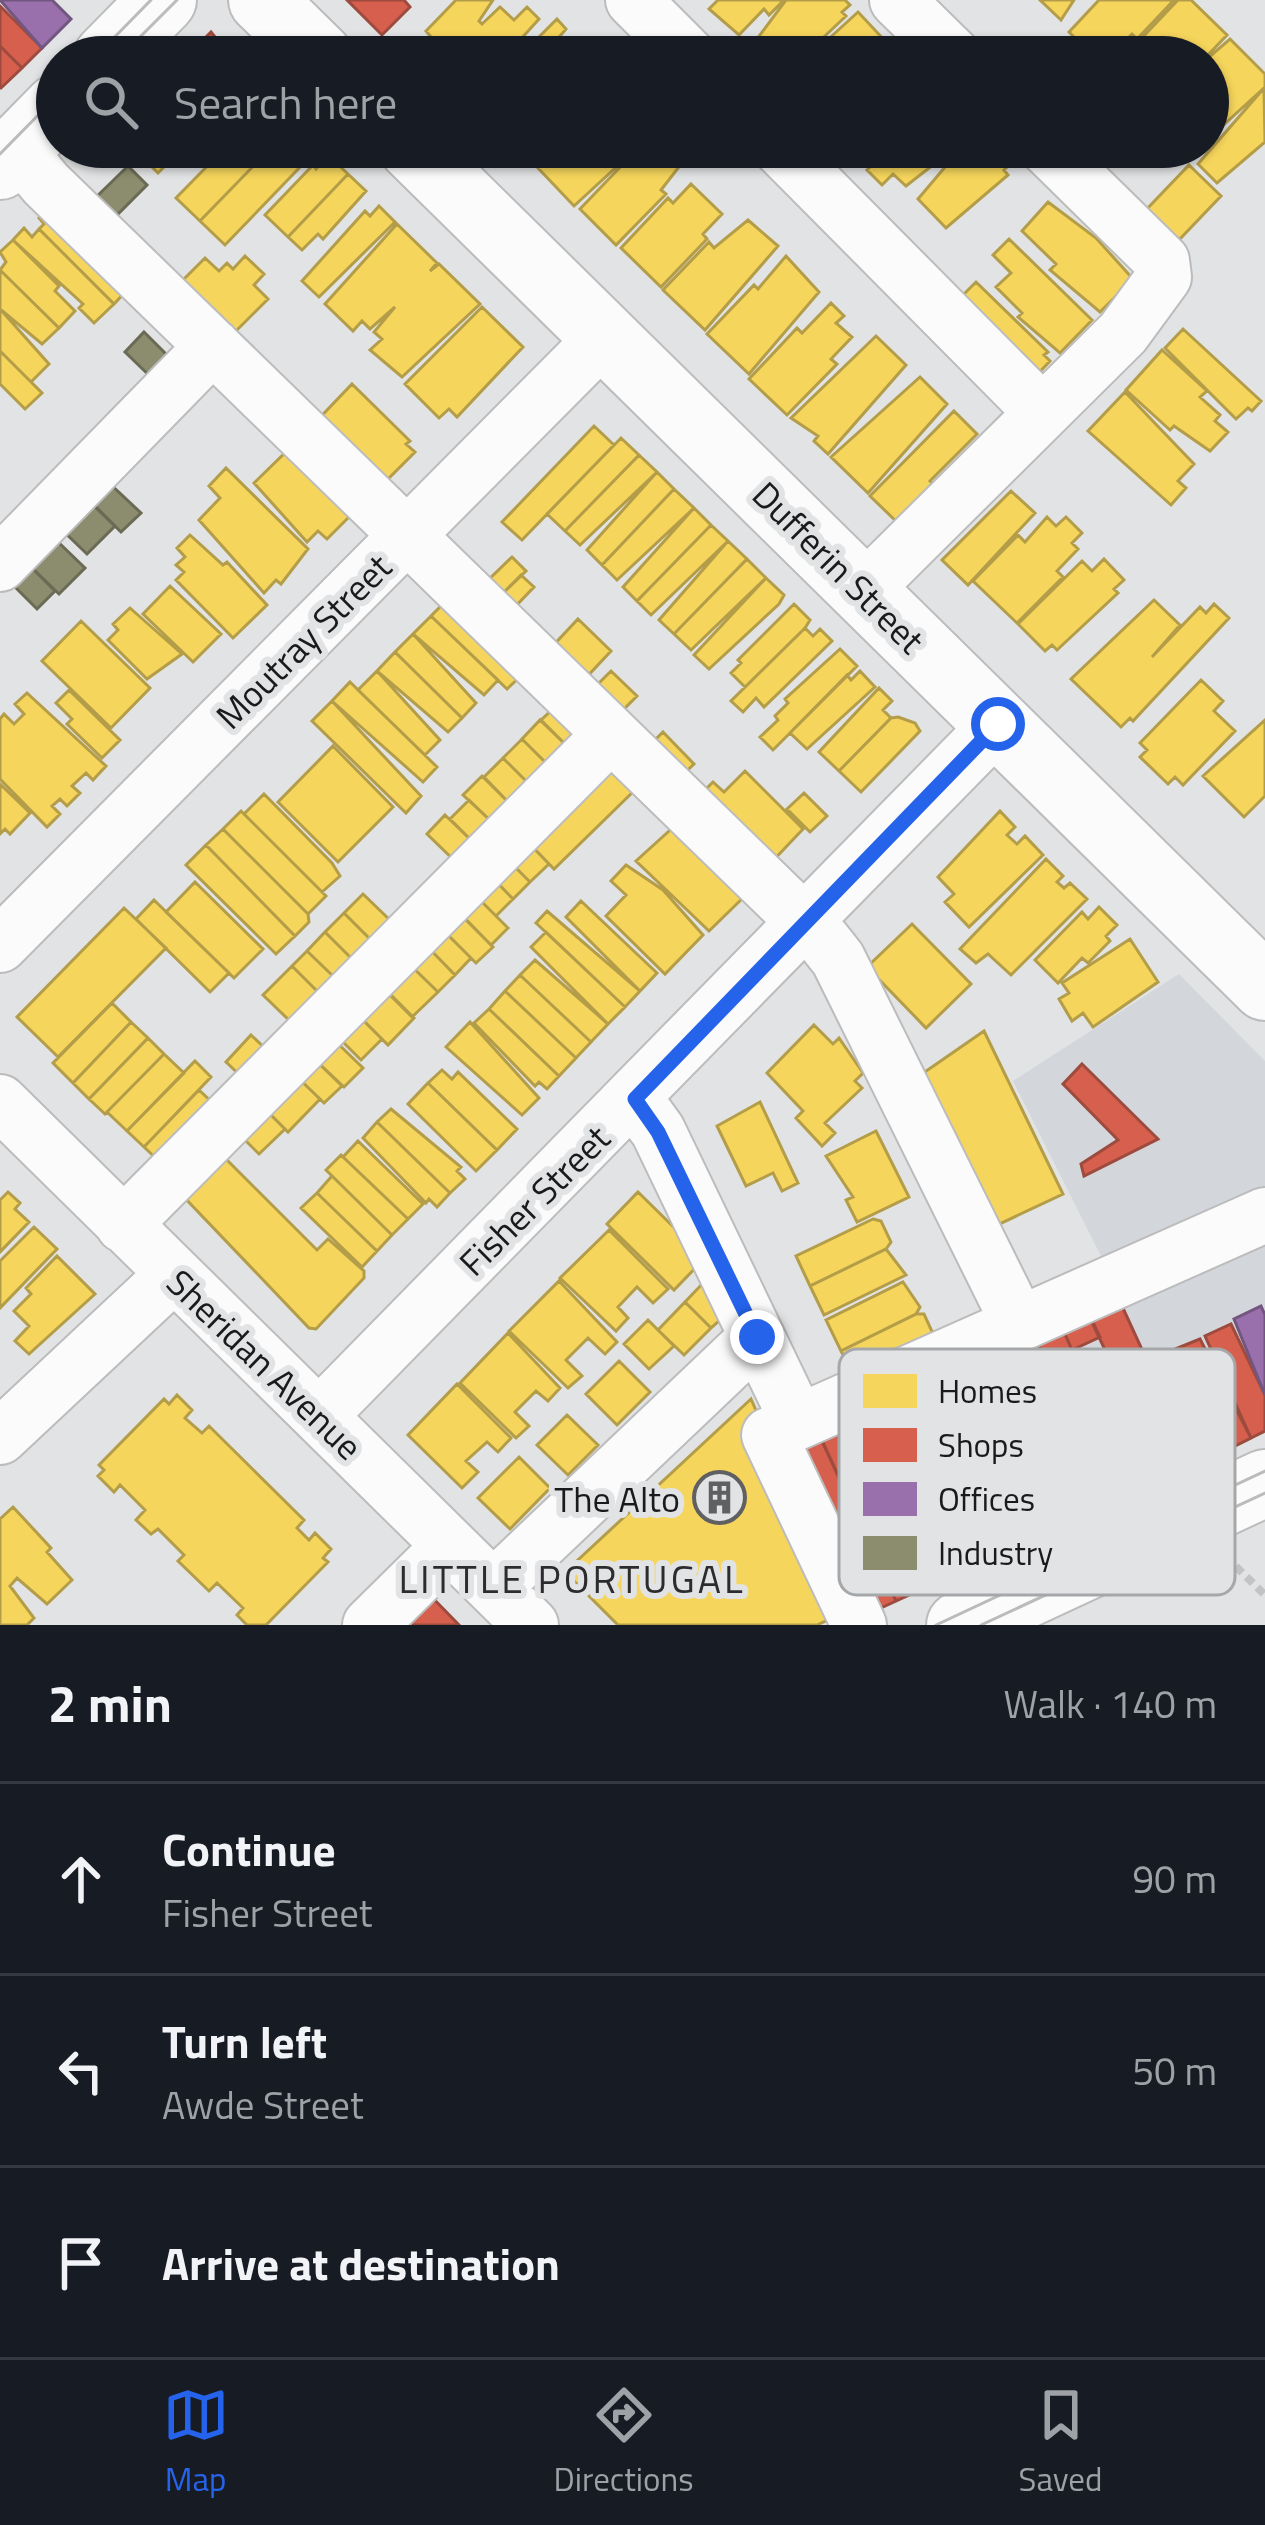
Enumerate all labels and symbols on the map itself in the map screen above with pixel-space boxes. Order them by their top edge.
street label: Dufferin Street [740,468,938,666]
street label: Moutray Street [203,540,404,741]
route start [971,697,1025,751]
street label: Fisher Street [446,1112,622,1288]
street label: Sheridan Avenue [154,1256,376,1472]
route end [730,1310,784,1364]
legend [839,1349,1235,1595]
text: Homes [938,1366,1037,1416]
text: Shops [938,1420,1024,1470]
building icon: The Alto [691,1470,747,1526]
place label: The Alto [554,1471,680,1526]
text: Offices [938,1474,1035,1524]
text: Industry [938,1528,1053,1578]
district label: LITTLE PORTUGAL [398,1549,746,1608]

